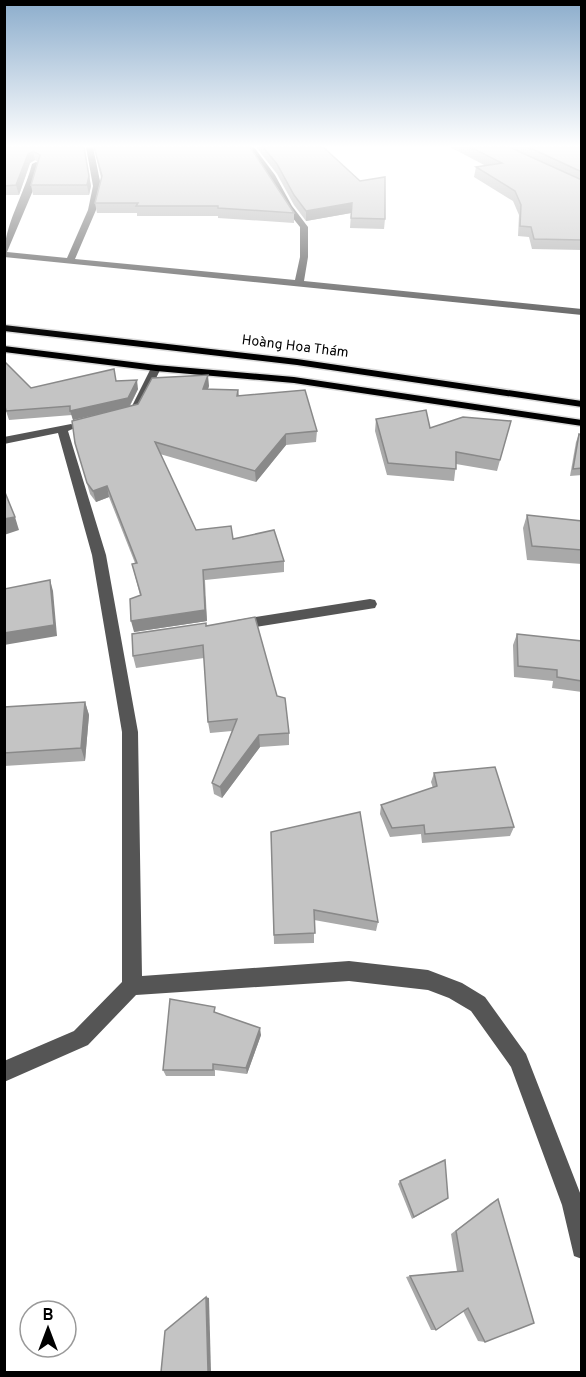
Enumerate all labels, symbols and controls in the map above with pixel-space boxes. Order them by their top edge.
street label: Hoàng Hoa Thám [241,332,349,362]
north arrow [18,1299,78,1359]
text: B [42,1306,54,1326]

